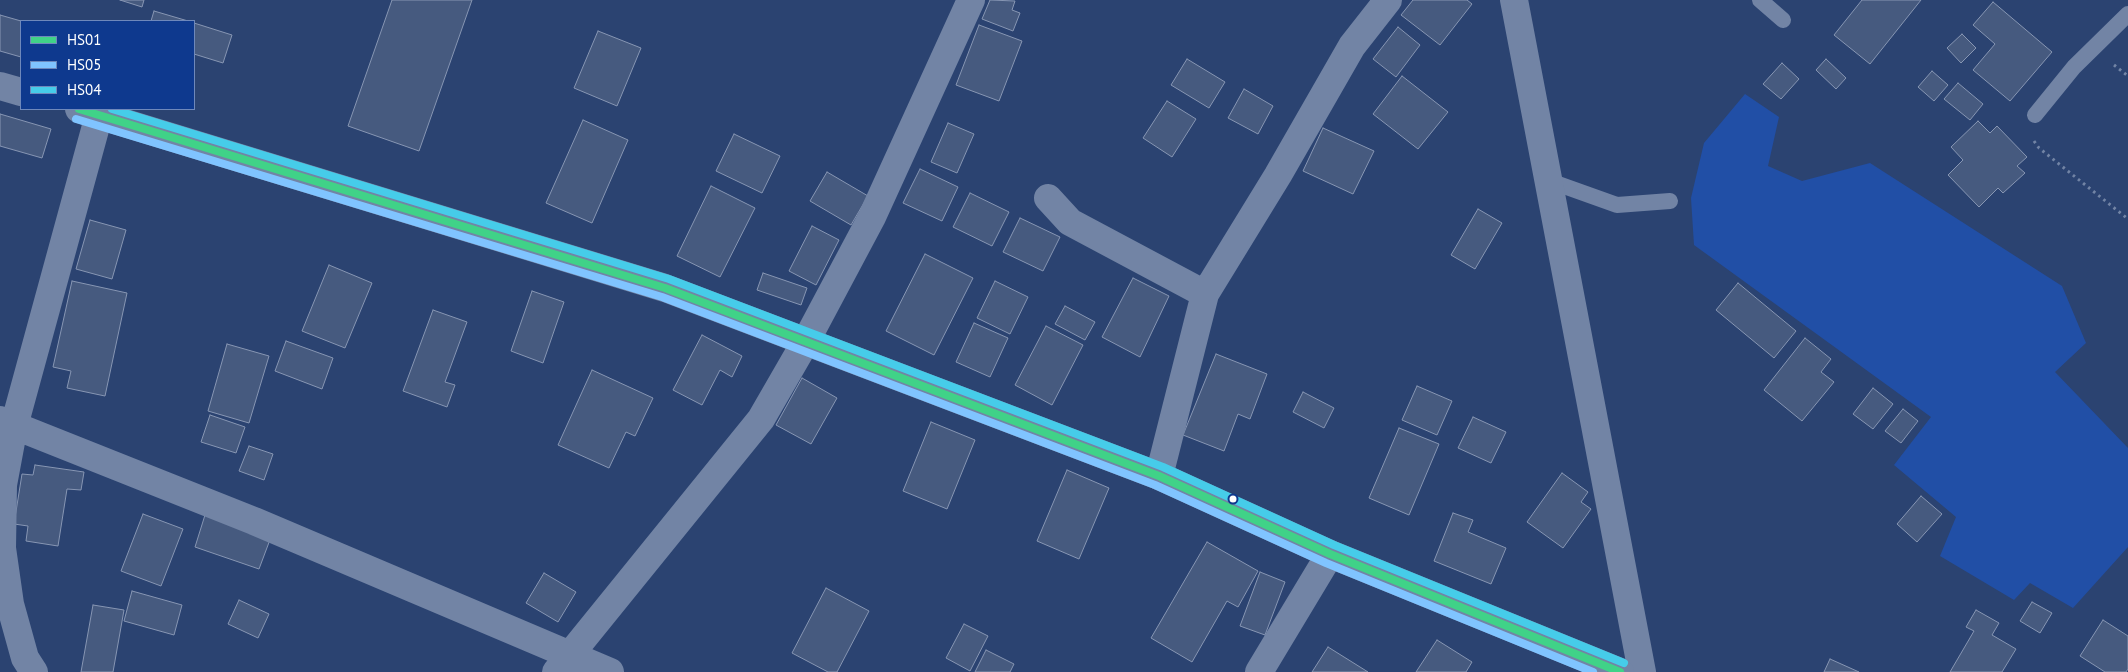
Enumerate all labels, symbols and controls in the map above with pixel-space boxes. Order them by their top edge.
legend [20,20,195,110]
text: HS01 [67,30,101,49]
text: HS05 [67,55,101,74]
text: HS04 [67,80,101,99]
unlabelled marker [1228,494,1238,504]

